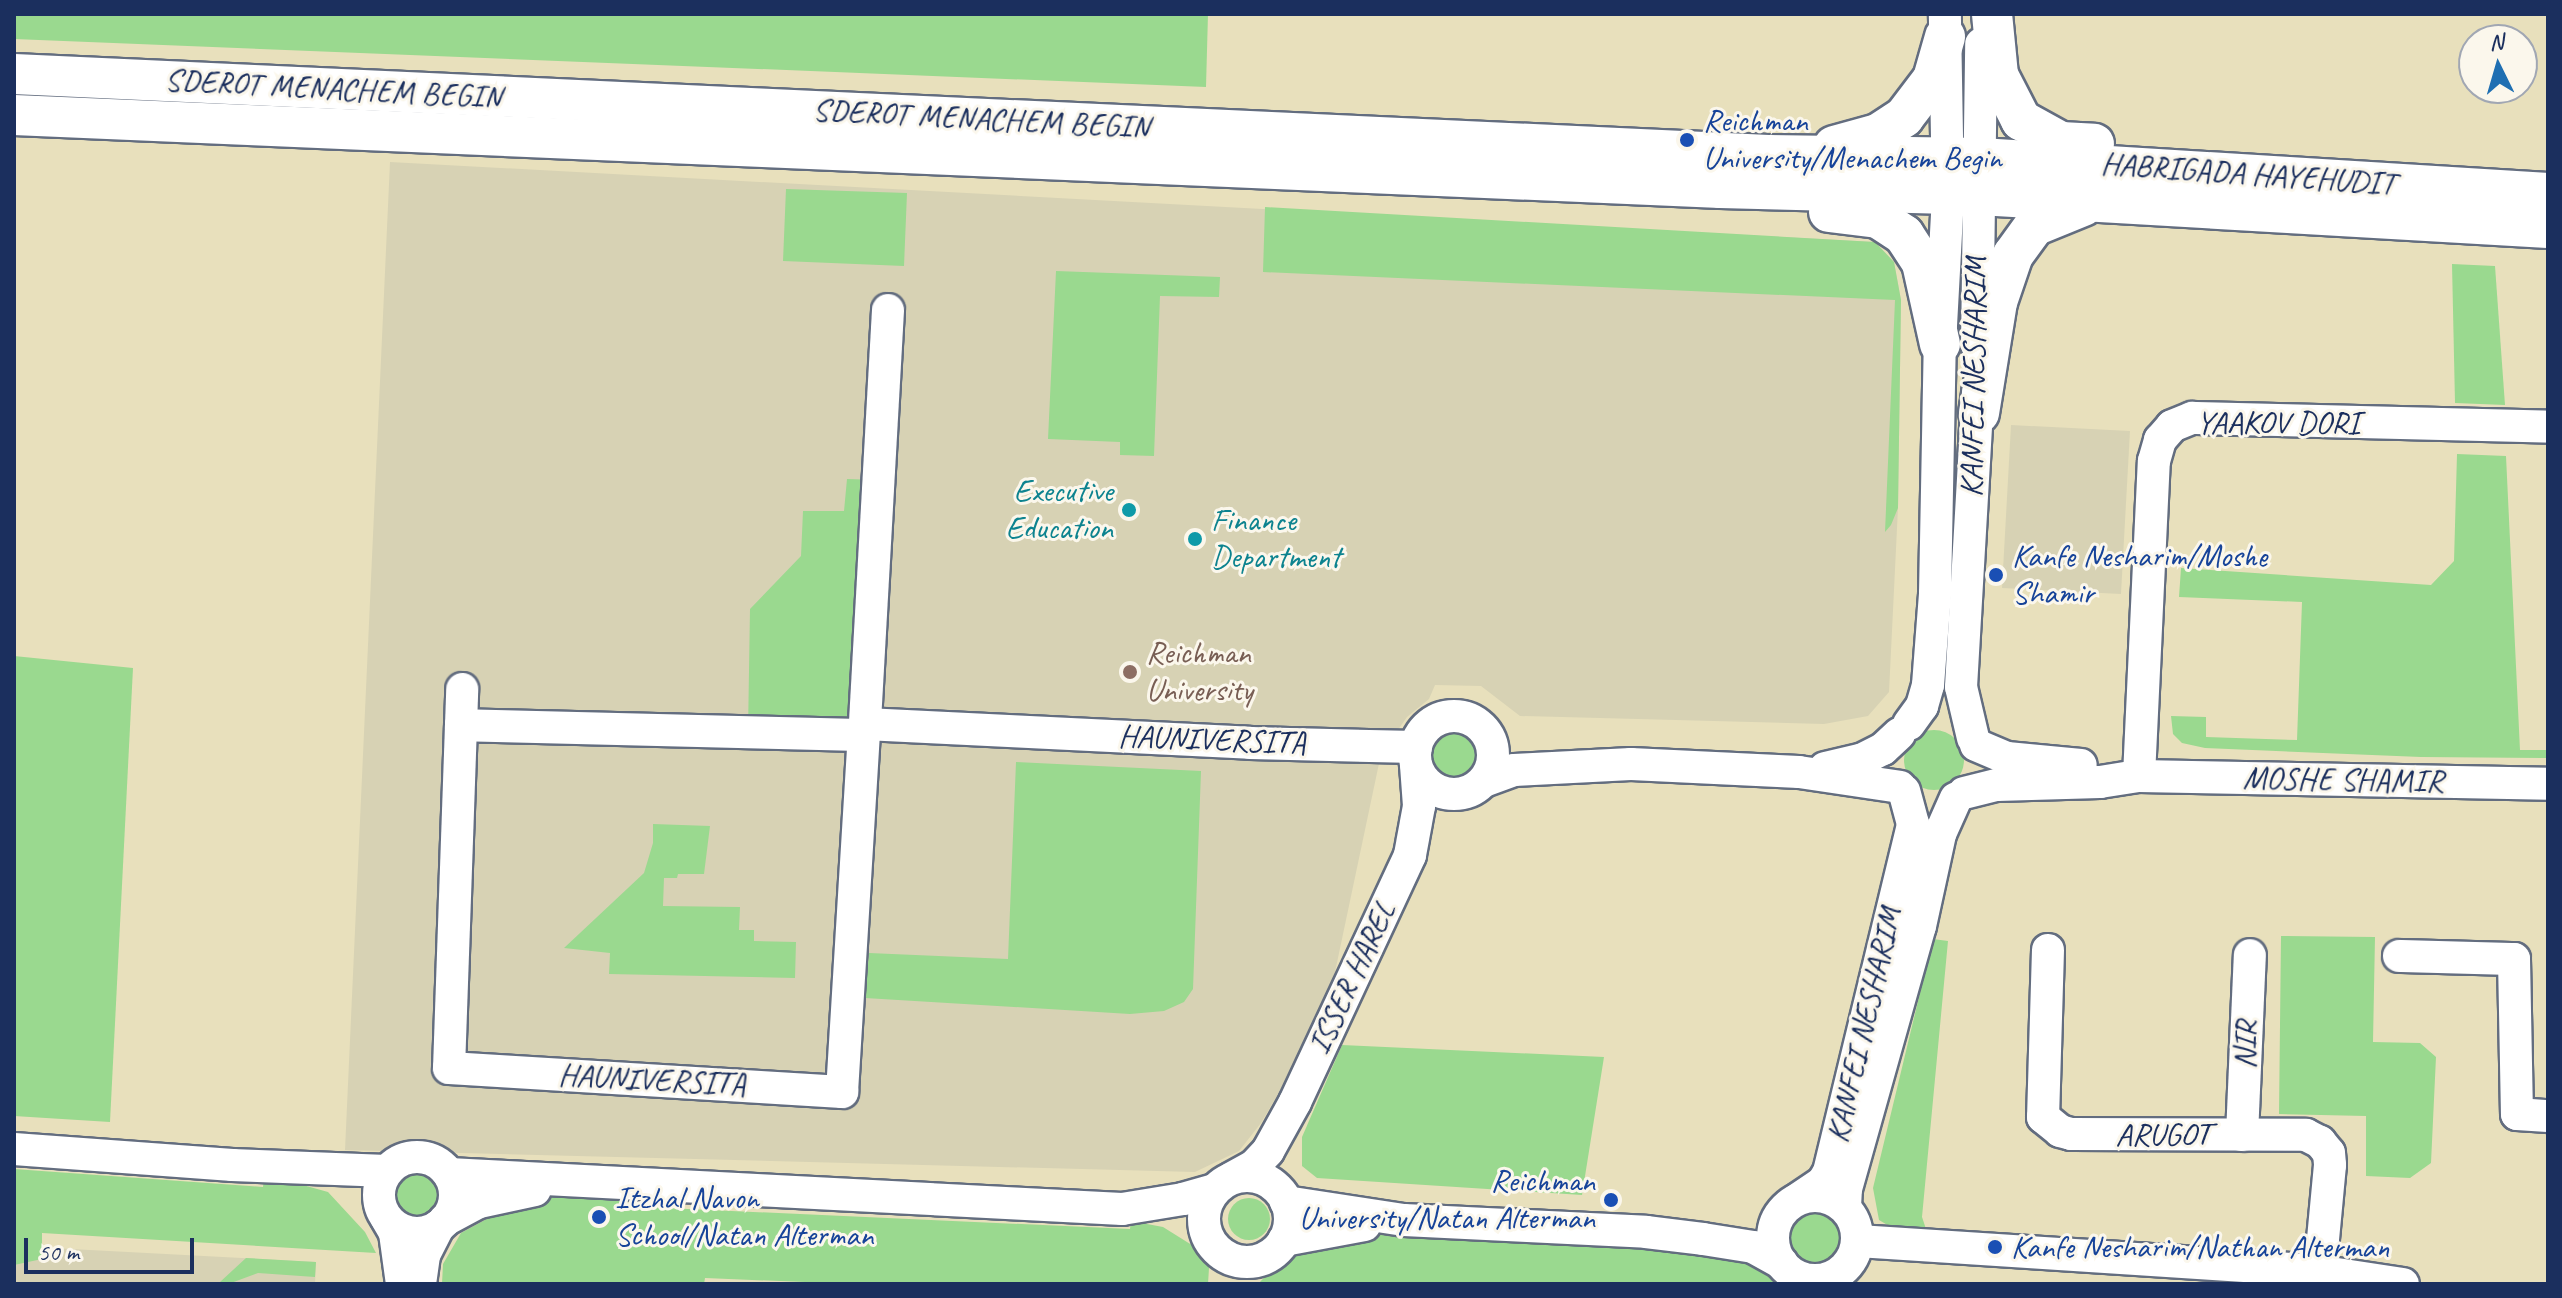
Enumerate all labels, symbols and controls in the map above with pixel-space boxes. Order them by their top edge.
north arrow [2458,24,2538,104]
text: N [2488,28,2504,57]
street label: SDEROT MENACHEM BEGIN [162,61,504,117]
street label: SDEROT MENACHEM BEGIN [810,91,1152,147]
place label: Reichman University/Menachem Begin [1703,103,2002,178]
marker: Reichman University/Menachem Begin [1678,131,1696,149]
street label: HABRIGADA HAYEHUDIT [2099,145,2397,203]
street label: KANFEI NESHARIM [1953,257,1995,497]
street label: YAAKOV DORI [2196,404,2360,442]
place label: Executive Education [1006,473,1113,548]
marker: Executive Education [1120,501,1138,519]
place label: Finance Department [1211,502,1341,577]
marker: Finance Department [1186,530,1204,548]
place label: Kanfe Nesharim/Moshe Shamir [2012,538,2267,613]
marker: Kanfe Nesharim/Moshe Shamir [1987,566,2005,584]
place label: Reichman University [1146,635,1253,710]
marker: Reichman University [1121,663,1139,681]
street label: HAUNIVERSITA [1118,718,1306,762]
street label: MOSHE SHAMIR [2243,759,2443,801]
street label: ISSER HAREL [1300,896,1404,1060]
street label: KANFEI NESHARIM [1818,904,1910,1146]
street label: NIR [2226,1020,2266,1070]
street label: HAUNIVERSITA [557,1056,747,1104]
street label: ARUGOT [2116,1116,2210,1154]
place label: Reichman University/Natan Alterman [1300,1163,1595,1238]
place label: Itzhal Navon School/Natan Alterman [615,1180,872,1255]
marker: Reichman University/Natan Alterman [1602,1191,1620,1209]
marker: Itzhal Navon School/Natan Alterman [590,1208,608,1226]
scale bar [28,1222,198,1272]
place label: Kanfe Nesharim/Nathan Alterman [2011,1228,2388,1266]
text: 50 m [38,1237,79,1267]
marker: Kanfe Nesharim/Nathan Alterman [1986,1238,2004,1256]

